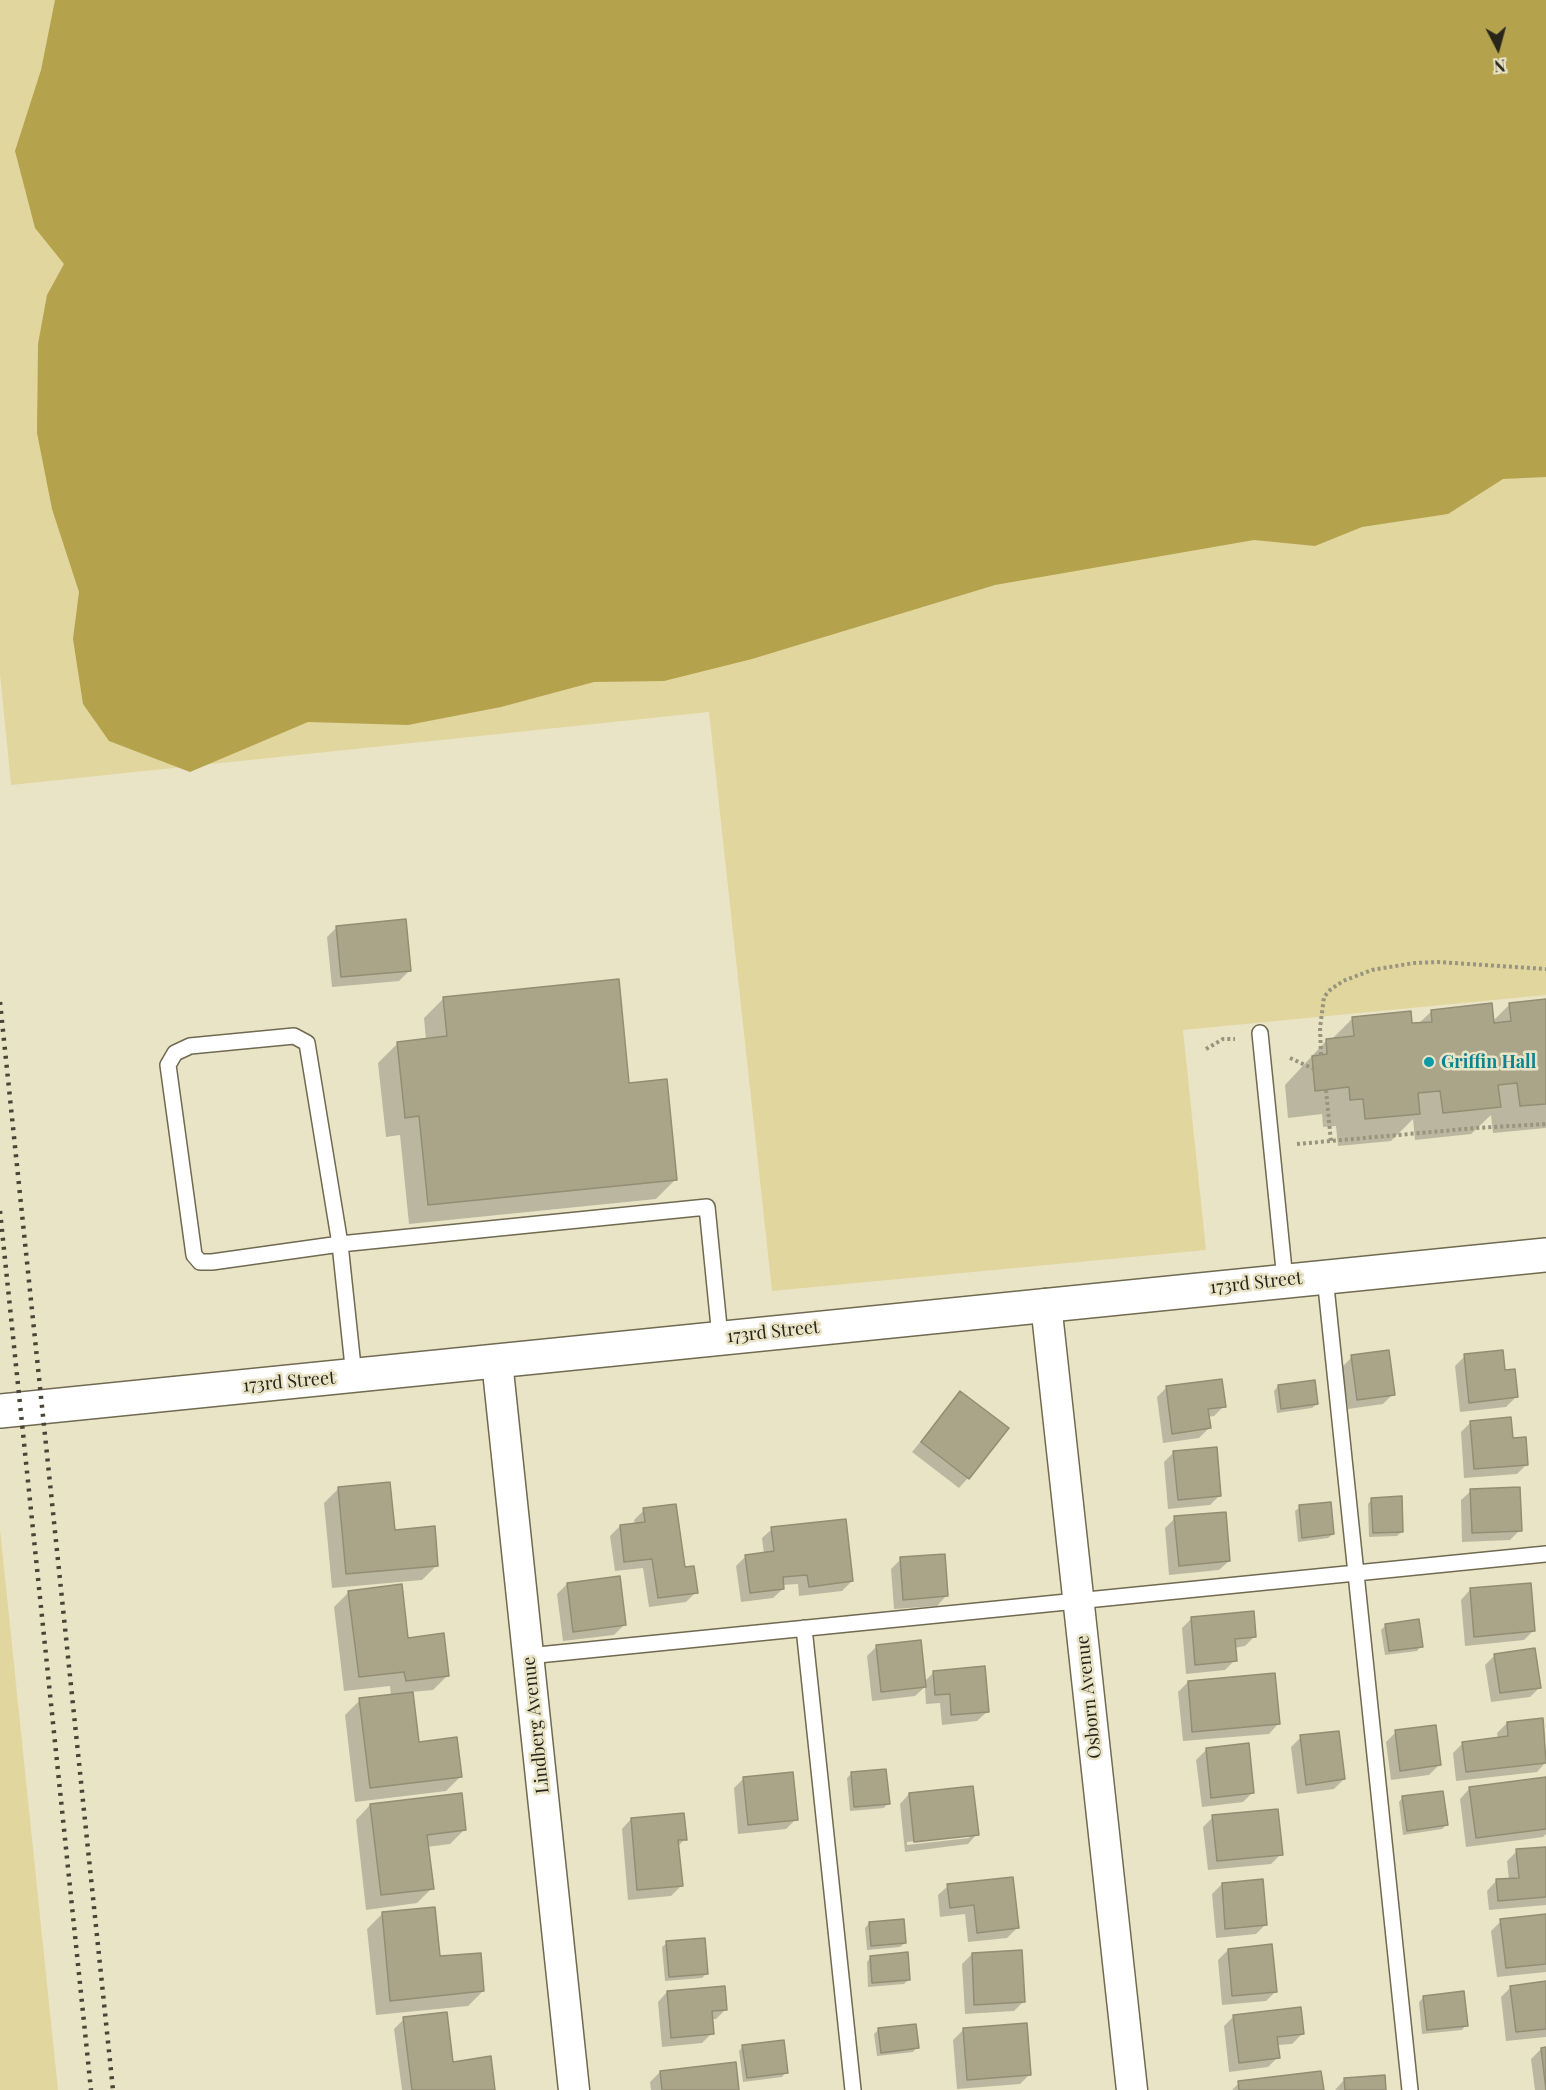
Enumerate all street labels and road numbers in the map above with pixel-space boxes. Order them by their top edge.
street label: 173rd Street [1209,1267,1303,1299]
street label: 173rd Street [726,1316,820,1348]
street label: 173rd Street [242,1367,336,1397]
street label: Osborn Avenue [1072,1634,1106,1760]
street label: Lindberg Avenue [518,1655,554,1795]

